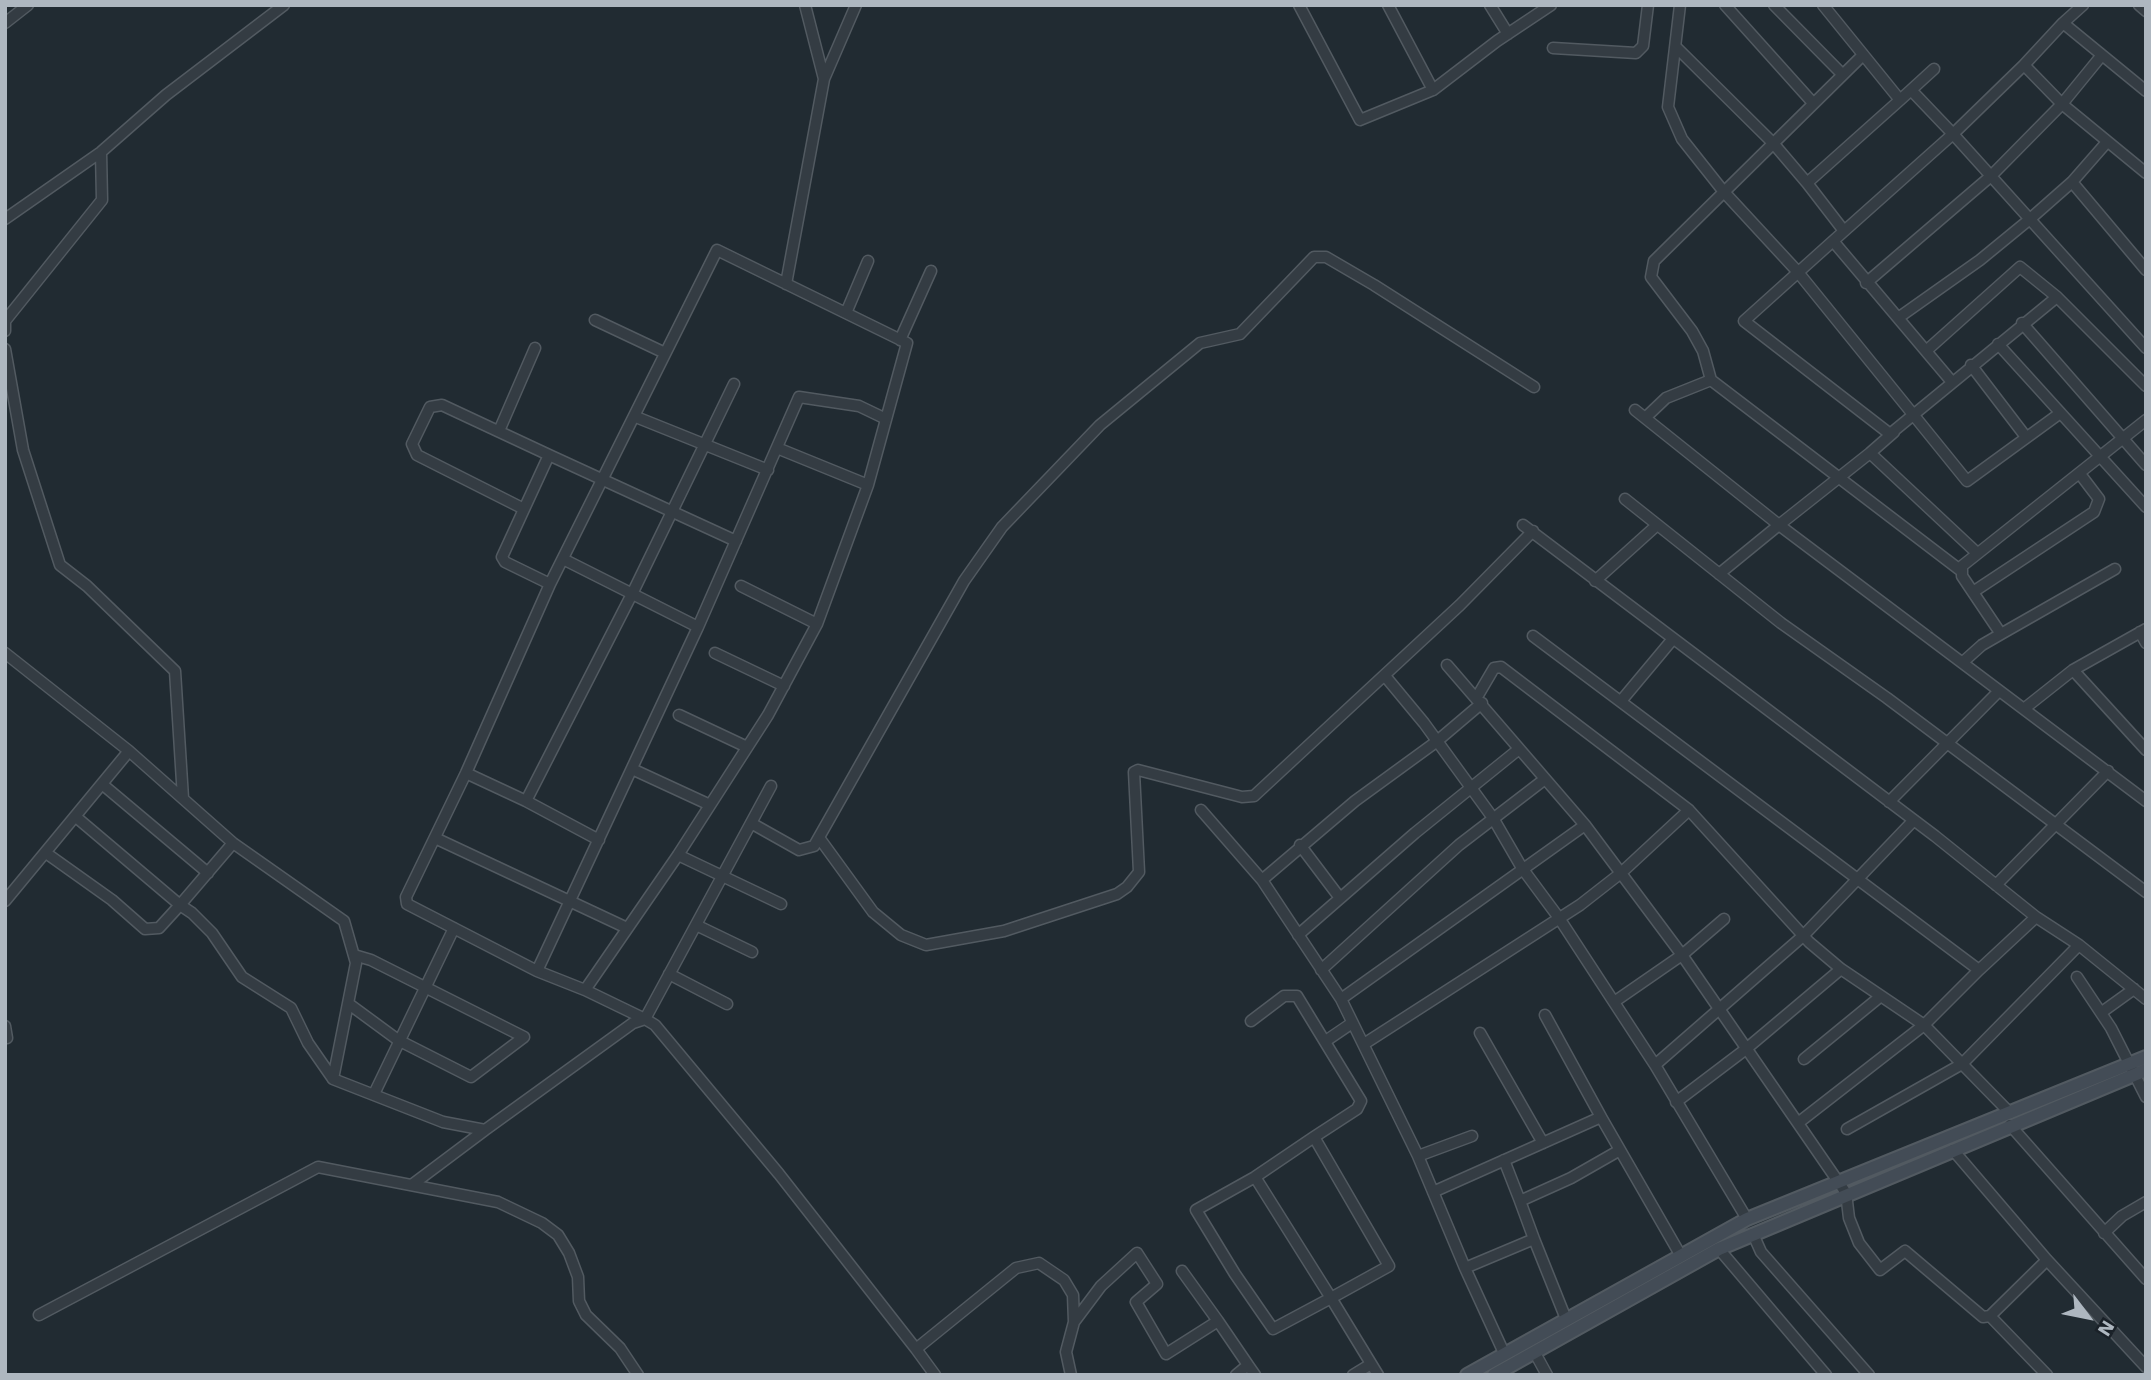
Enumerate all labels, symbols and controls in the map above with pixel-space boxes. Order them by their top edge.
north arrow [2053,1282,2123,1352]
text: N [2093,1316,2120,1340]

